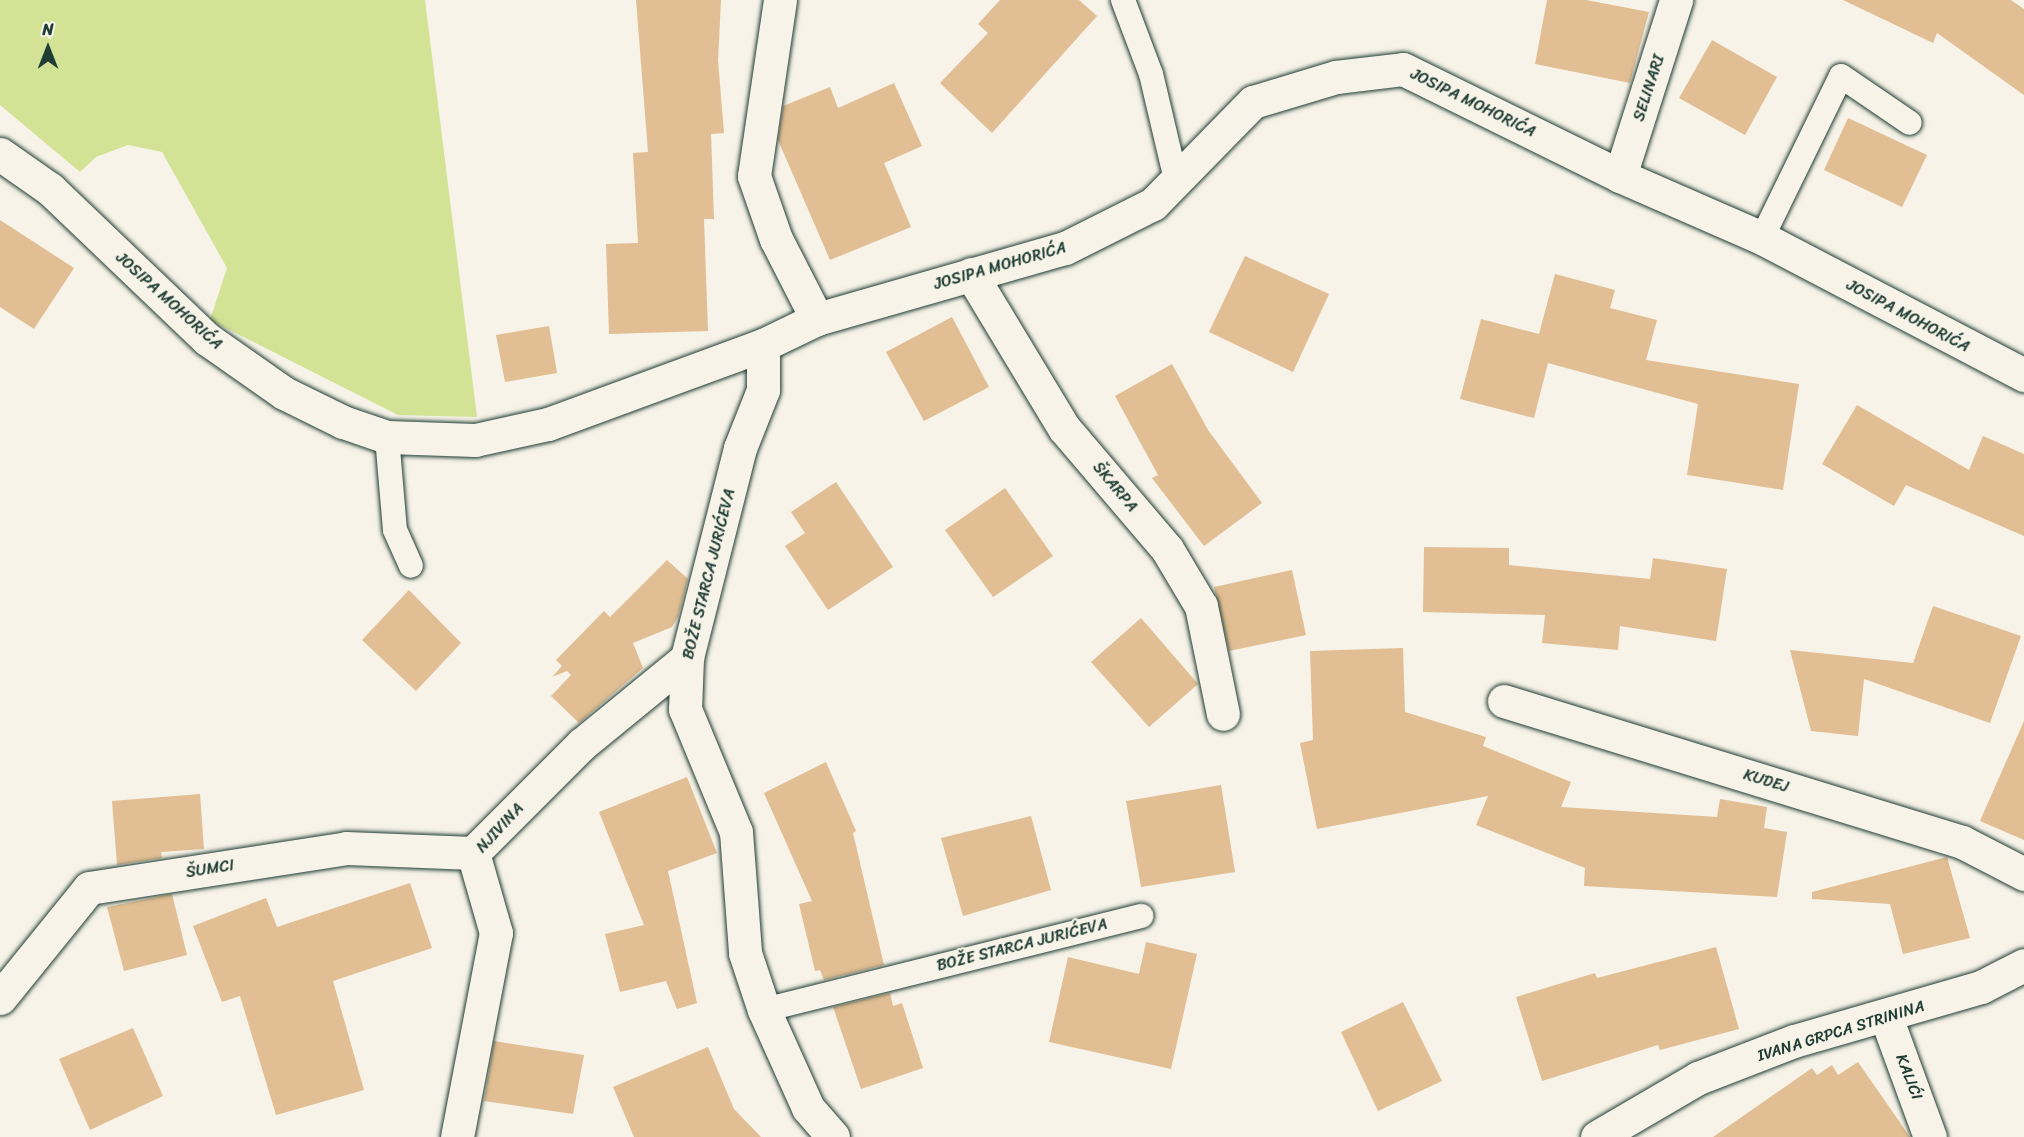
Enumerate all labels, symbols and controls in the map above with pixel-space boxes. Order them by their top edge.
text: N [42,15,54,44]
north arrow [18,18,78,78]
street label: SELINARI [1629,52,1669,124]
street label: JOSIPA MOHORIĆA [1407,64,1539,142]
street label: JOSIPA MOHORIĆA [932,238,1068,294]
street label: JOSIPA MOHORIĆA [112,248,226,354]
street label: JOSIPA MOHORIĆA [1843,275,1973,357]
street label: ŠKARPA [1089,458,1141,516]
street label: BOŽE STARCA JURIĆEVA [678,486,740,662]
street label: KUDEJ [1741,765,1791,797]
street label: NJIVINA [472,799,528,857]
street label: ŠUMCI [184,856,236,882]
street label: BOŽE STARCA JURIĆEVA [934,914,1110,976]
street label: IVANA GRPCA STRININA [1754,996,1928,1066]
street label: KALIĆI [1892,1051,1926,1103]

